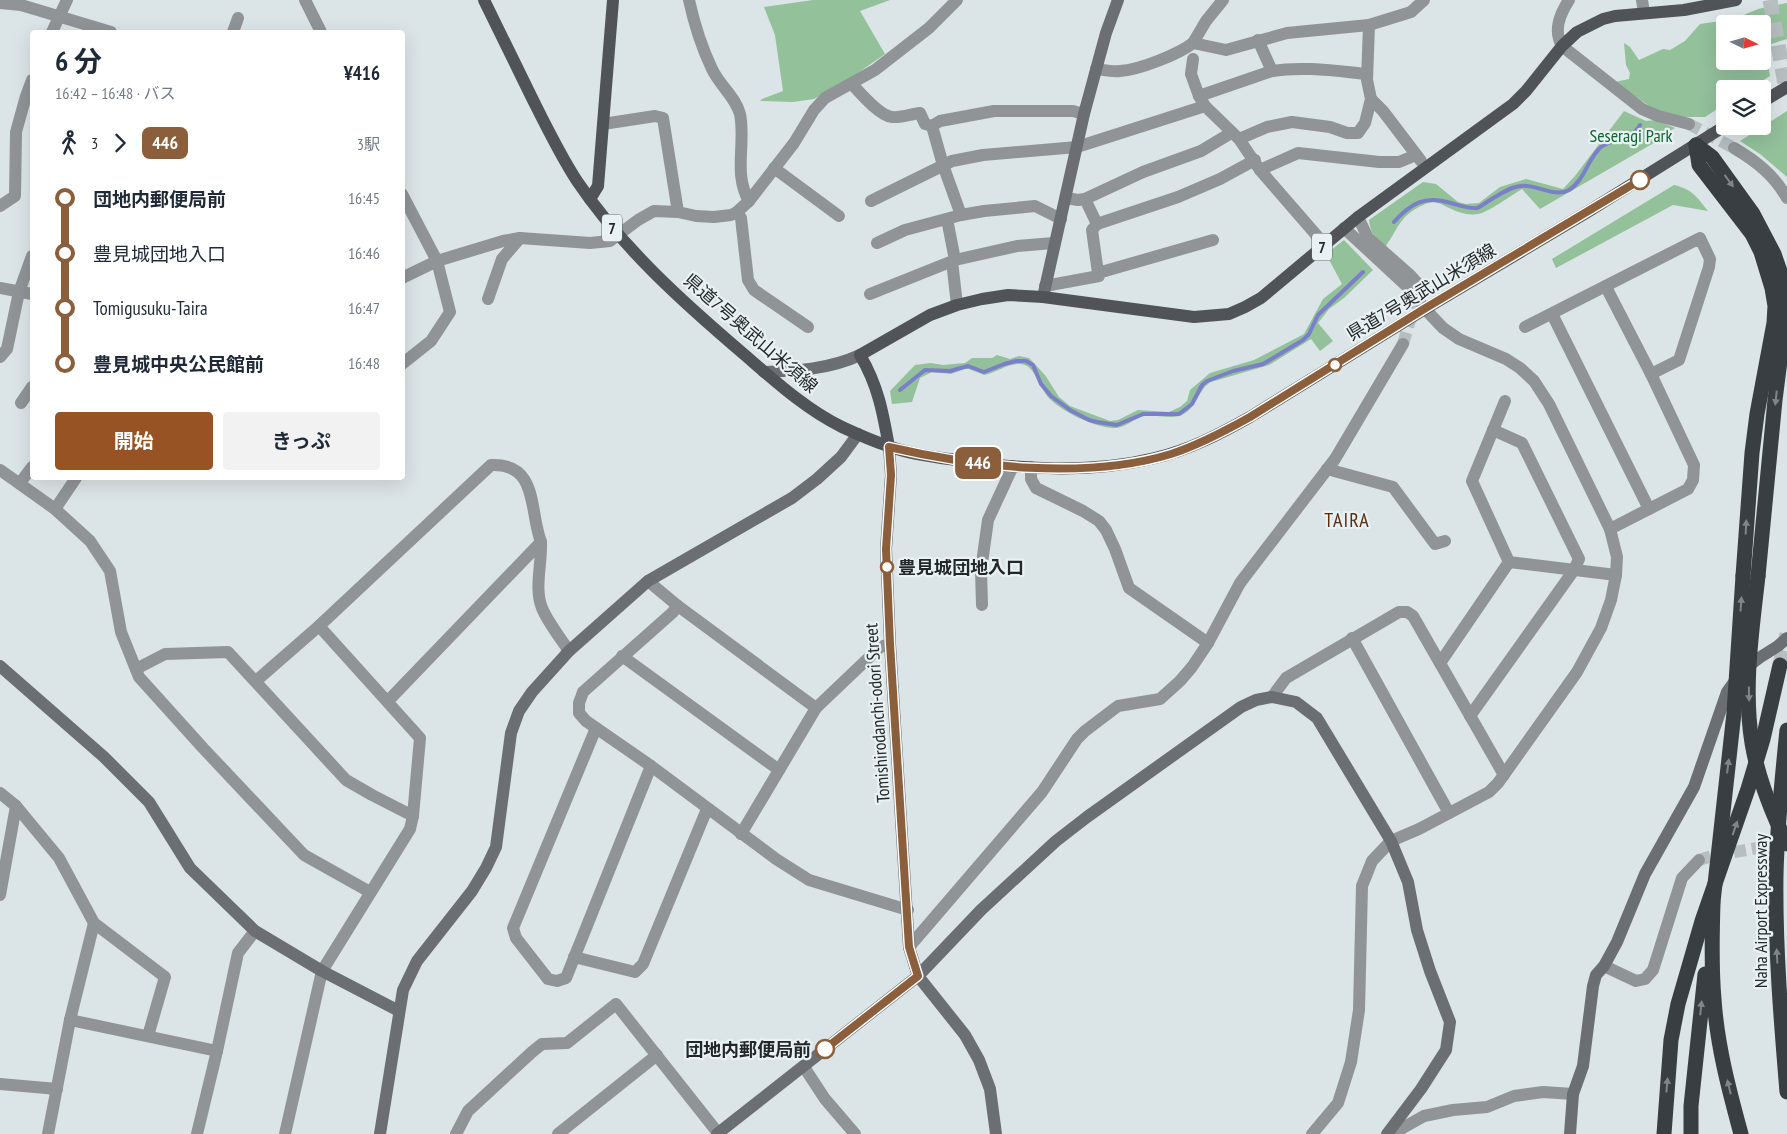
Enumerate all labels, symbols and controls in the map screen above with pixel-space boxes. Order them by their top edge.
north arrow [1716,15,1771,70]
map controls [1716,15,1771,135]
text: 6 分 [55,42,102,79]
text: ¥416 [344,61,380,85]
button: layers [1716,80,1771,135]
text: 16:42 – 16:48 · バス [55,83,175,103]
park label: Seseragi Park [1589,124,1673,147]
icon: walk [55,129,83,157]
icon: forward [106,129,134,157]
text: 446 [152,131,178,154]
text: 3 [91,133,98,153]
text: 3駅 [357,134,380,154]
unlabelled marker [1630,170,1650,190]
one-way arrow [1724,174,1734,188]
text: 団地内郵便局前 [93,187,226,211]
text: 16:45 [348,188,380,208]
road number: 7 [602,214,622,242]
road number: 7 [1312,233,1332,260]
street label: 県道7号奥武山米須線 [1342,238,1500,346]
text: 豊見城団地入口 [93,242,226,266]
text: 16:46 [348,243,380,263]
street label: 県道7号奥武山米須線 [679,269,823,397]
text: Tomigusuku-Taira [93,296,208,320]
text: 16:47 [348,298,380,318]
text: 豊見城中央公民館前 [93,352,264,376]
text: 16:48 [348,353,380,373]
unlabelled marker [1328,358,1342,372]
one-way arrow [1772,390,1780,406]
button: 開始 [55,412,213,470]
button: きっぷ [223,412,380,470]
line badge: 446 [949,447,1007,479]
text: 446 [965,451,991,474]
district label: TAIRA [1324,507,1370,533]
one-way arrow [1743,519,1751,535]
place label: 豊見城団地入口 [898,556,1024,579]
marker: 豊見城団地入口 [880,560,894,574]
one-way arrow [1738,596,1746,612]
street label: Tomishirodanchi-odori Street [859,622,895,804]
one-way arrow [1745,686,1753,702]
one-way arrow [1724,758,1732,774]
one-way arrow [1732,820,1739,835]
street label: Naha Airport Expressway [1749,834,1772,988]
one-way arrow [1773,948,1781,964]
one-way arrow [1697,1000,1705,1016]
place label: 団地内郵便局前 [685,1038,811,1061]
marker: 団地内郵便局前 [815,1039,835,1059]
one-way arrow [1663,1077,1671,1093]
one-way arrow [1725,1079,1733,1094]

